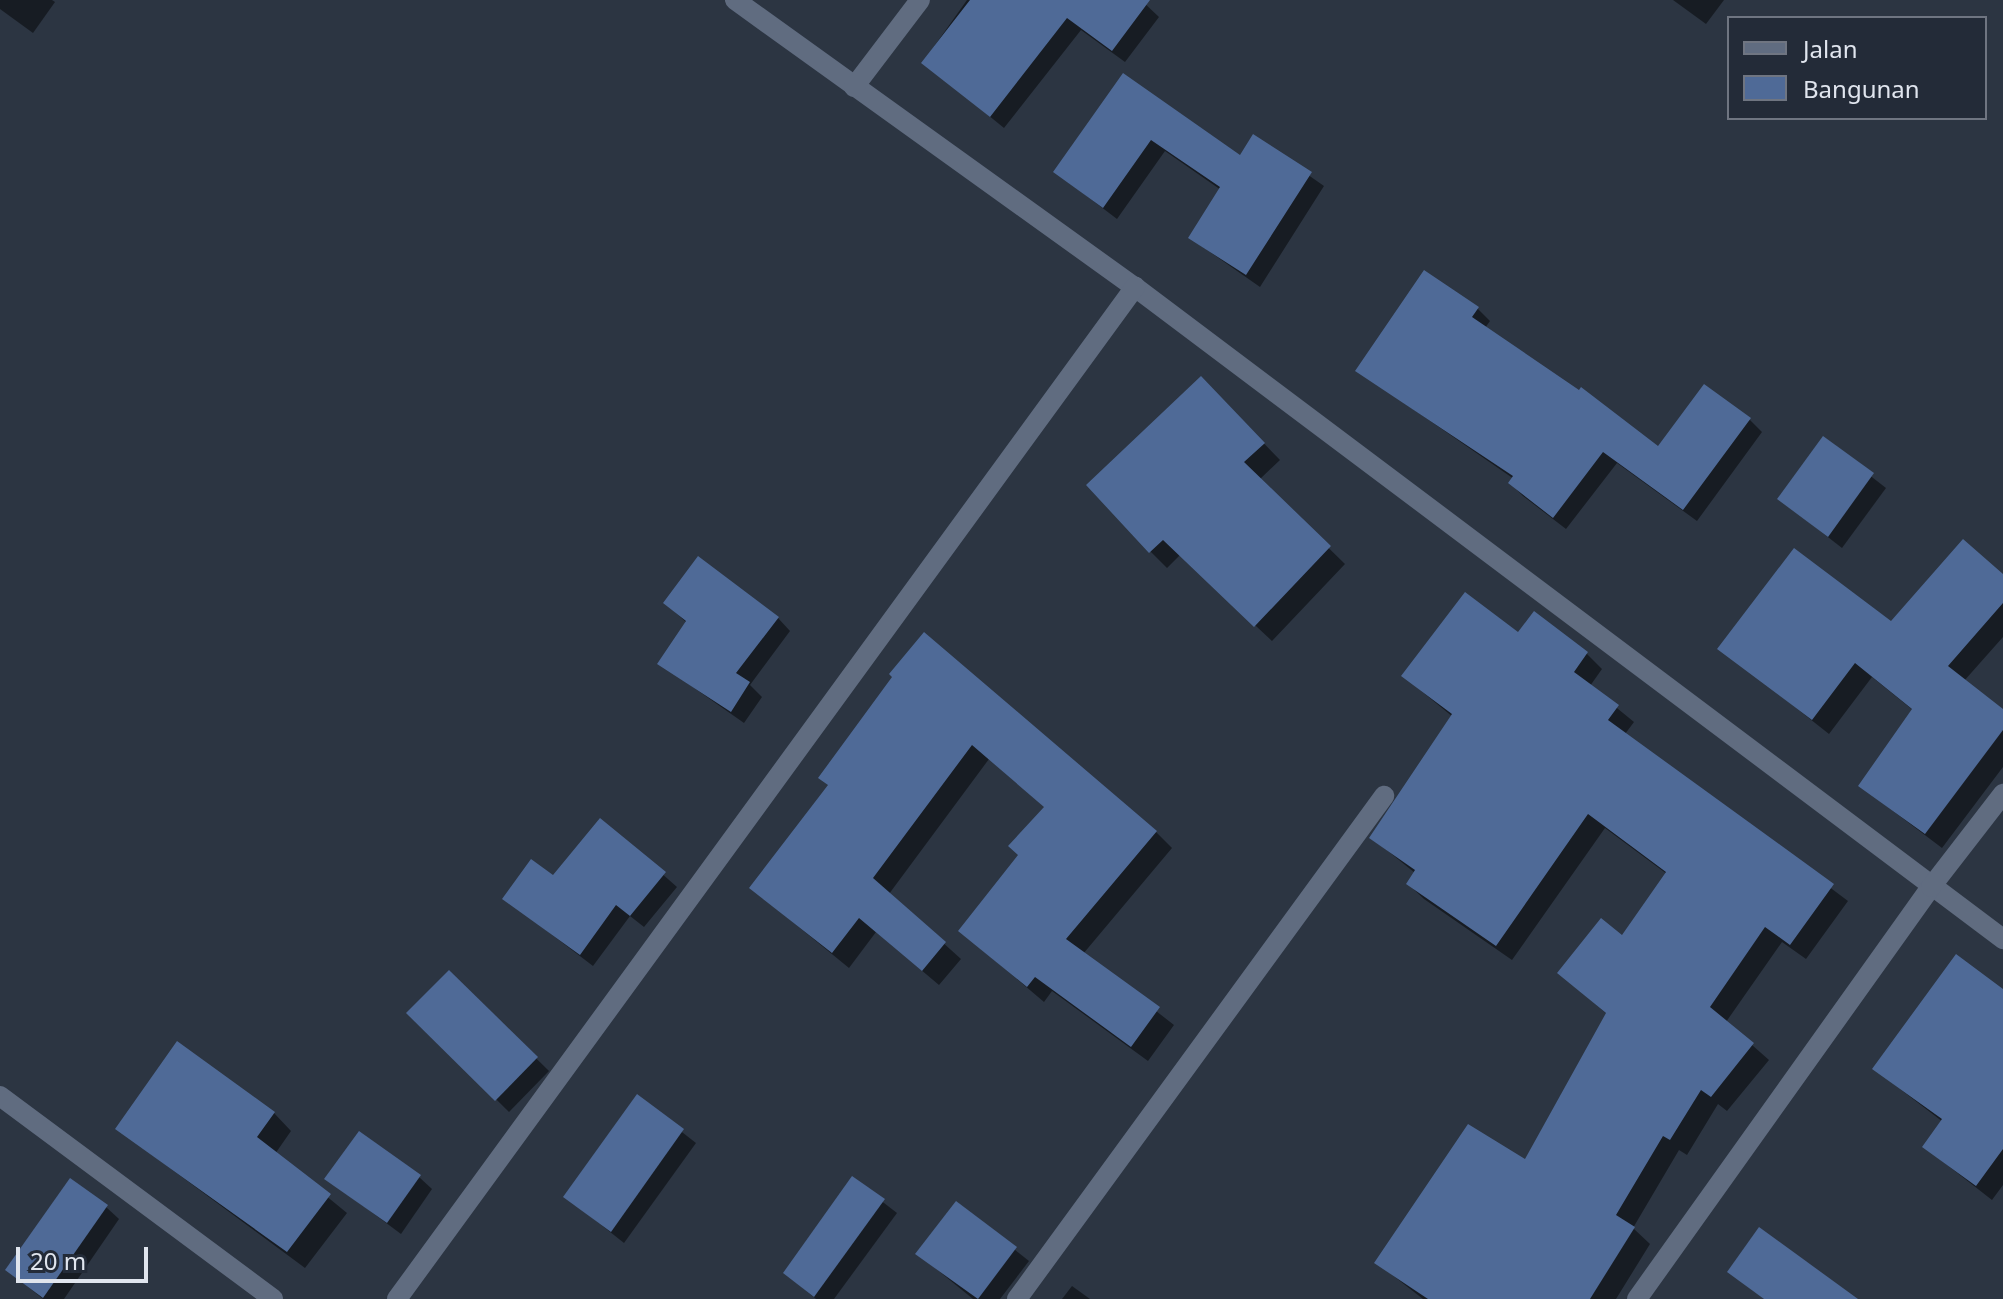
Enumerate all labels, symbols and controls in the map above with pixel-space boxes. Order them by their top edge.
legend [1727,16,1987,120]
text: Jalan [1803,32,1858,65]
text: Bangunan [1803,72,1920,105]
scale bar [20,1231,152,1281]
text: 20 m [30,1244,86,1277]

